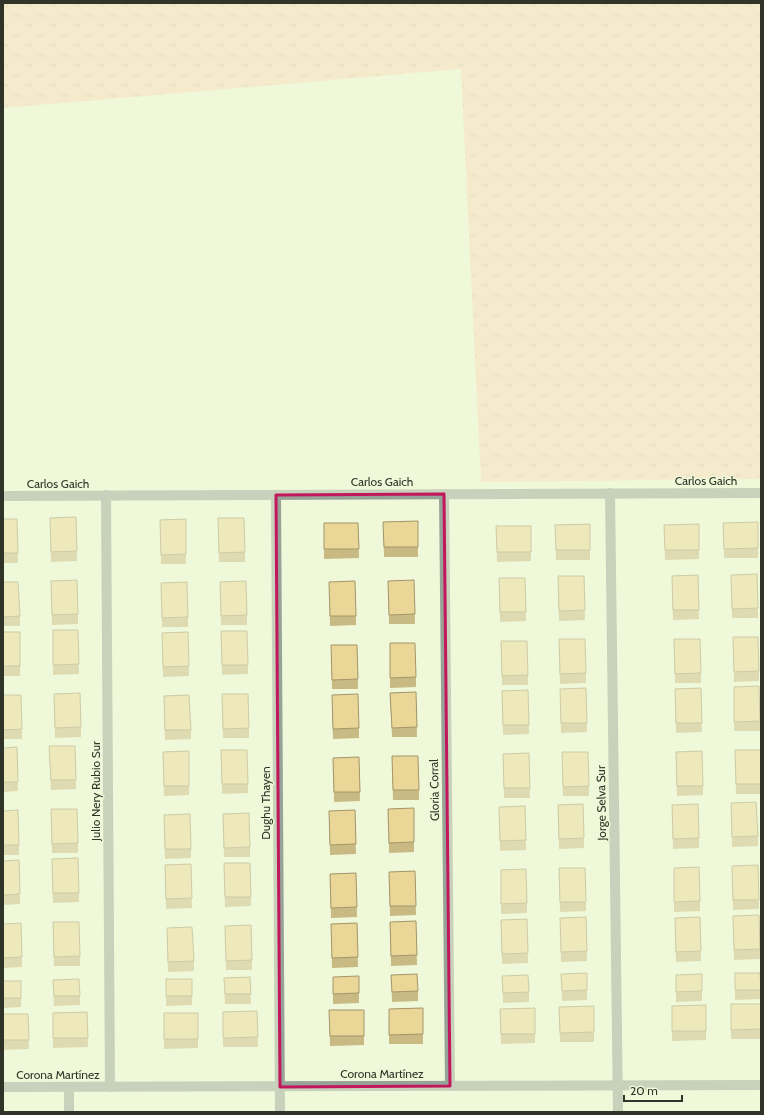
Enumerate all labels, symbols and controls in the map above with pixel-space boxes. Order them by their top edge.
street label: Carlos Gaich [675,473,737,488]
street label: Carlos Gaich [351,474,413,489]
street label: Carlos Gaich [27,476,89,491]
street label: Julio Nery Rubio Sur [88,741,103,842]
street label: Gloria Corral [426,759,442,821]
street label: Jorge Selva Sur [593,765,609,842]
street label: Dughu Thayen [258,766,273,840]
street label: Corona Martínez [340,1066,424,1081]
street label: Corona Martínez [16,1067,100,1082]
scale bar [624,1077,682,1103]
text: 20 m [630,1083,658,1098]

